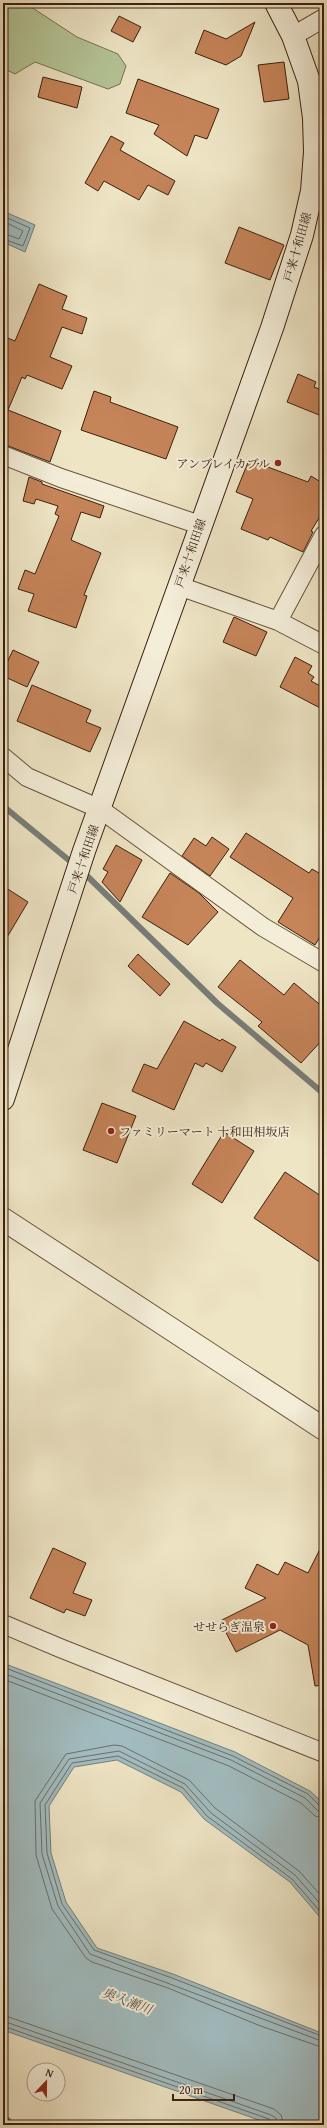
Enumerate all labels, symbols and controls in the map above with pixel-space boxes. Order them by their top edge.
street label: 戸来十和田線 [279,210,315,284]
place label: アンブレイカブル [176,455,270,472]
marker: アンブレイカブル [273,458,283,468]
street label: 戸来十和田線 [170,516,210,590]
street label: 戸来十和田線 [63,822,103,896]
place label: ファミリーマート 十和田相坂店 [119,1123,289,1140]
marker: ファミリーマート 十和田相坂店 [106,1126,116,1136]
place label: せせらぎ温泉 [193,1618,265,1635]
marker: せせらぎ温泉 [268,1621,278,1631]
water label: 奥入瀬川 [99,1983,157,2020]
north arrow [26,2062,66,2102]
text: N [43,2064,57,2082]
scale bar [173,2076,234,2102]
text: 20 m [179,2081,203,2098]

